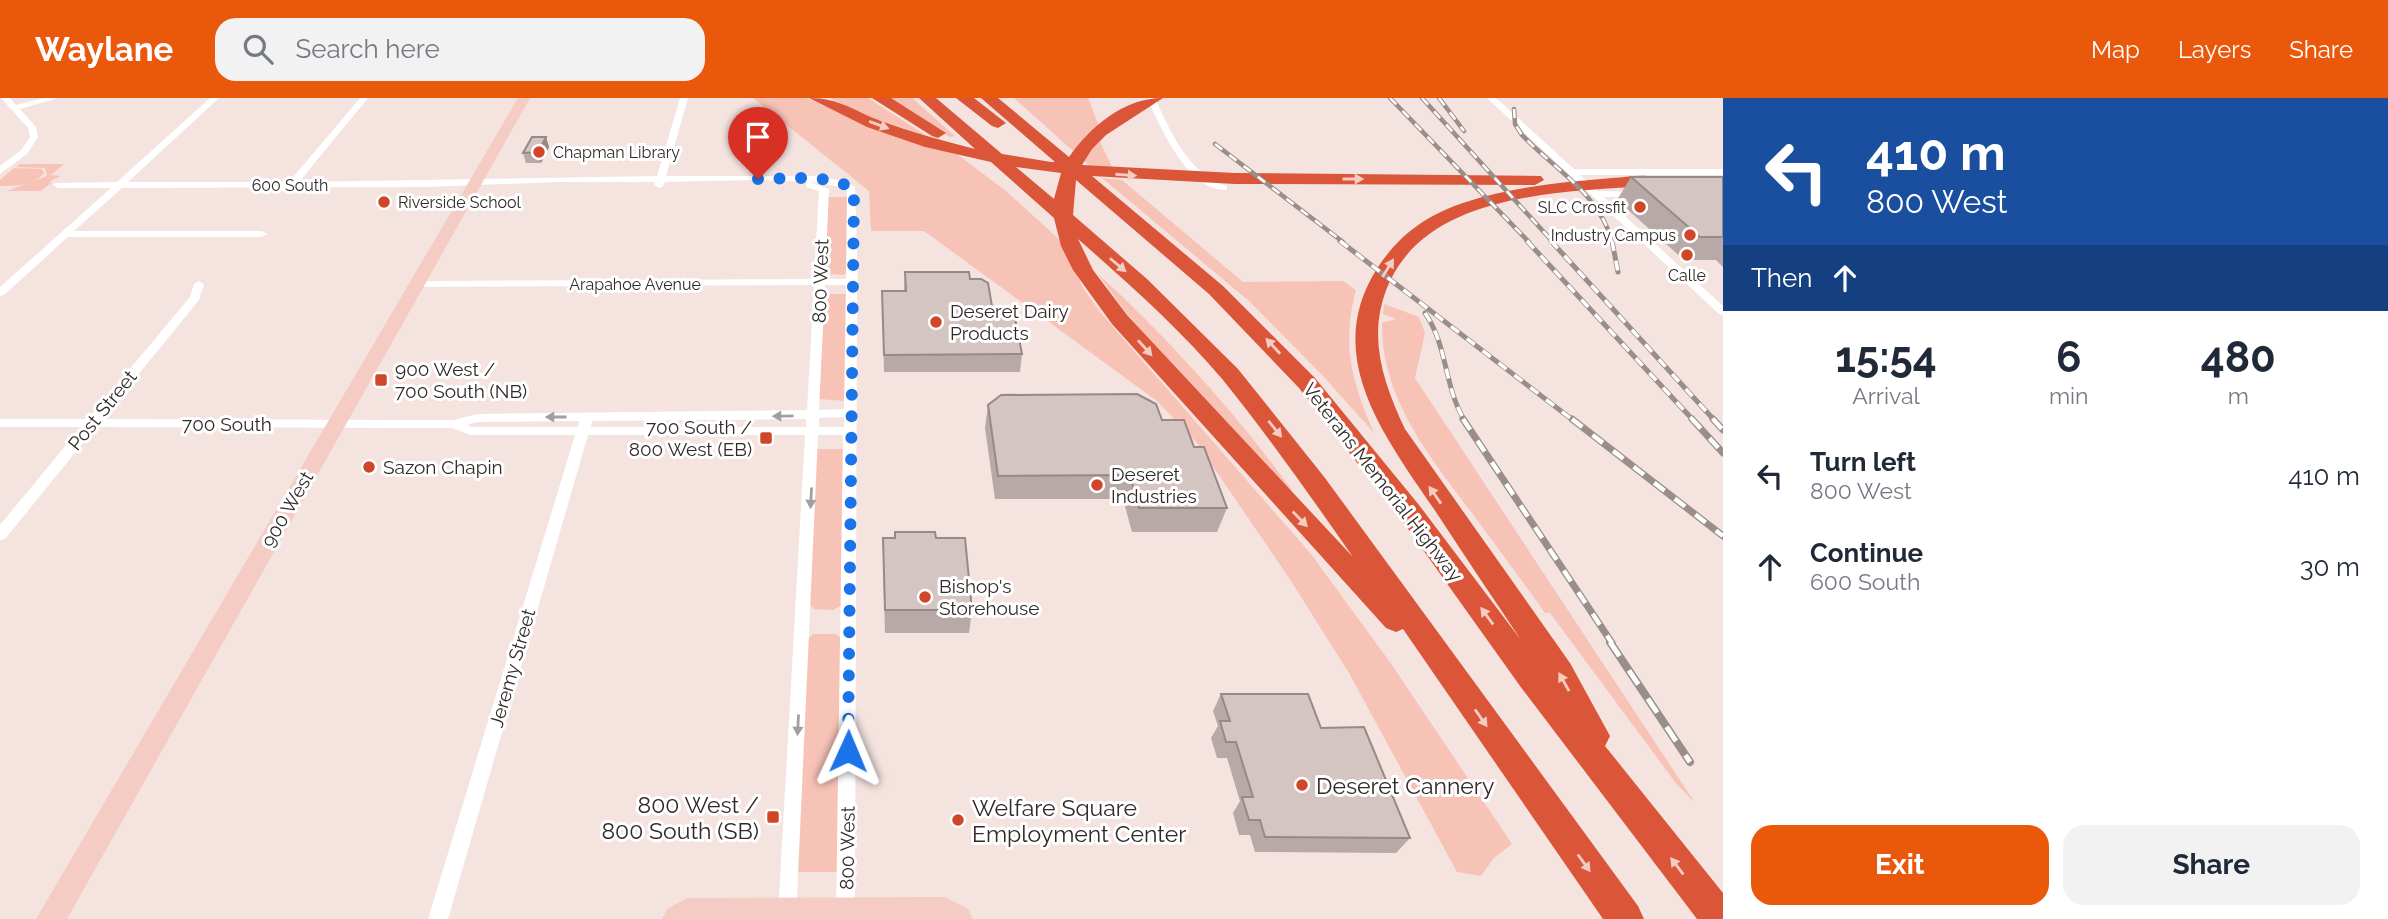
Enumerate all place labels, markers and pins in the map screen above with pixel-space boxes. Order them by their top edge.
pin [728,107,788,179]
place label: Chapman Library [553,143,680,162]
marker: Chapman Library [531,144,547,160]
place label: Riverside School [398,193,522,212]
marker: Riverside School [376,194,392,210]
place label: SLC Crossfit [1538,198,1627,217]
marker: SLC Crossfit [1632,199,1648,215]
place label: Industry Campus [1551,226,1676,245]
marker: Industry Campus [1682,227,1698,243]
marker: Calle [1679,247,1695,263]
place label: Calle [1668,266,1706,285]
place label: Deseret Dairy Products [950,300,1069,344]
marker: Deseret Dairy Products [928,314,944,330]
place label: 900 West / 700 South (NB) [395,358,527,402]
marker: 900 West / 700 South (NB) [373,372,389,388]
place label: 700 South / 800 West (EB) [629,416,752,460]
marker: 700 South / 800 West (EB) [758,430,774,446]
place label: Sazon Chapin [383,456,503,478]
marker: Sazon Chapin [361,459,377,475]
place label: Deseret Industries [1111,463,1197,507]
marker: Deseret Industries [1089,477,1105,493]
place label: Bishop's Storehouse [939,575,1039,619]
marker: Bishop's Storehouse [917,589,933,605]
place label: Deseret Cannery [1316,772,1494,799]
marker: Deseret Cannery [1294,777,1310,793]
place label: 800 West / 800 South (SB) [601,791,759,844]
place label: Welfare Square Employment Center [972,794,1186,847]
marker: 800 West / 800 South (SB) [765,809,781,825]
marker: Welfare Square Employment Center [950,812,966,828]

